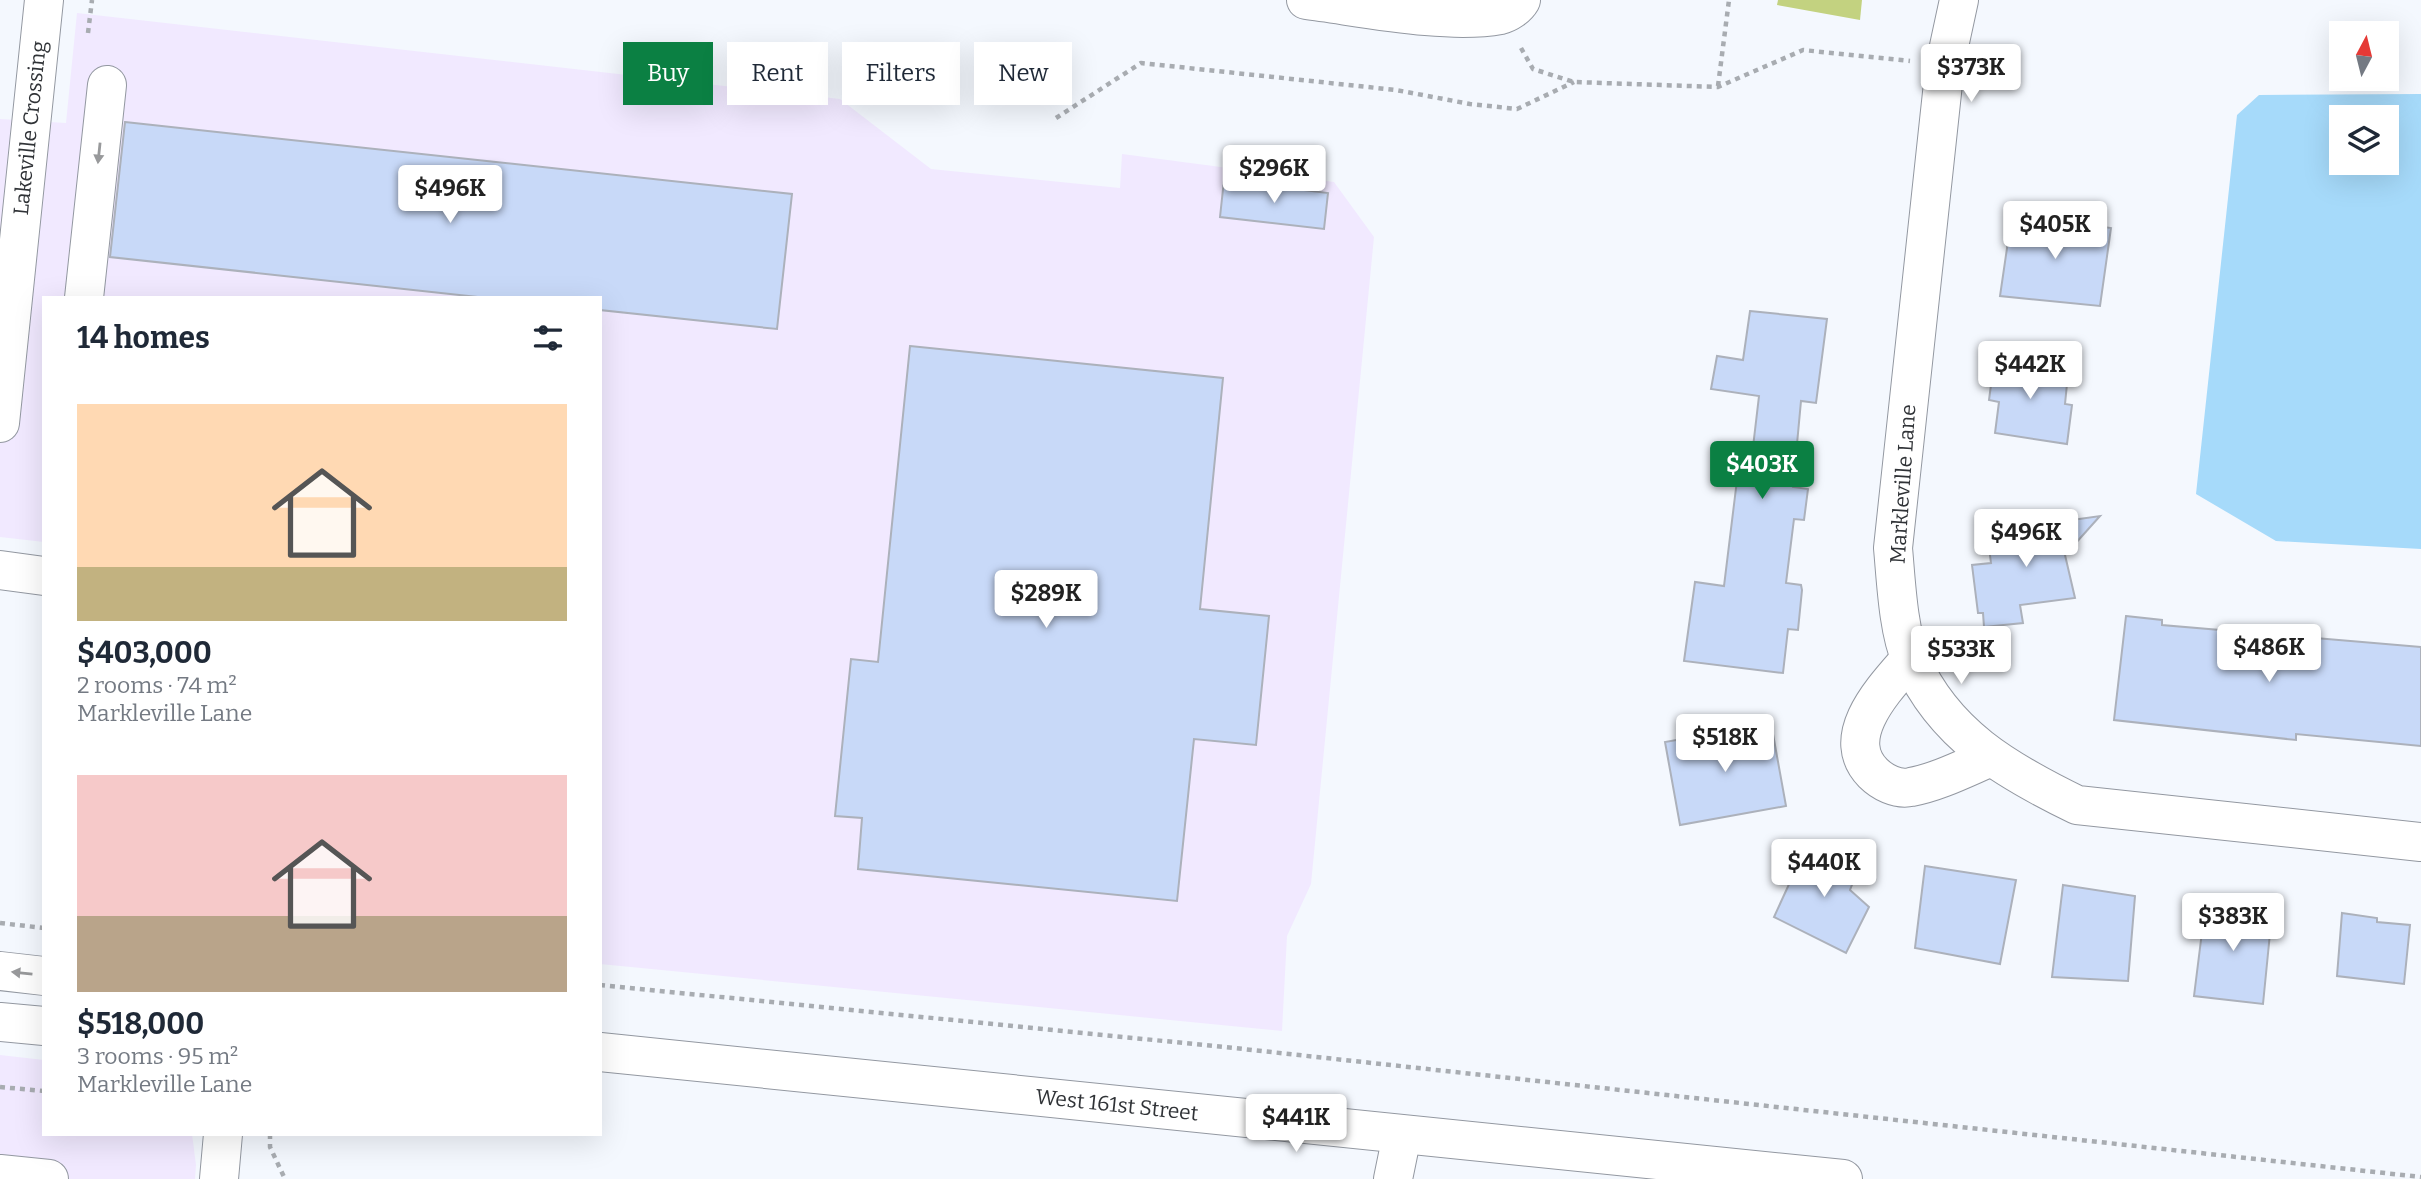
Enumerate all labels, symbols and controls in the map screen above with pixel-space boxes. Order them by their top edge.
north arrow [2329,21,2399,91]
map controls [2329,21,2399,175]
street label: Lakeville Crossing [8,39,52,216]
chip: Buy [623,42,713,105]
chip: Rent [727,42,828,105]
chip: Filters [842,42,960,105]
chip: New [974,42,1072,105]
pin: $373K [1922,44,2020,104]
text: $373K [1937,53,2005,81]
button: layers [2329,105,2399,175]
one-way arrow [94,142,105,164]
pin: $296K [1225,146,1323,205]
text: $296K [1239,154,1309,182]
pin: $496K [401,166,499,225]
text: $496K [414,174,486,202]
pin: $405K [2006,202,2104,261]
text: $405K [2019,210,2091,238]
icon: filters [529,319,567,357]
text: 14 homes [77,320,210,356]
pin: $442K [1981,342,2079,401]
text: $442K [1994,350,2066,378]
street label: Markleville Lane [1884,403,1922,565]
pin: $403K [1713,442,1811,501]
icon: home [259,450,385,576]
text: $403K [1726,450,1798,478]
pin: $496K [1977,510,2075,569]
text: $496K [1990,518,2062,546]
pin: $289K [997,570,1095,630]
text: $289K [1011,579,1081,607]
pin: $486K [2220,624,2318,684]
pin: $533K [1912,626,2010,686]
text: $486K [2233,633,2305,661]
text: $403,000 [77,635,212,671]
text: $533K [1927,635,1995,663]
text: 2 rooms · 74 m² [77,671,237,699]
text: Markleville Lane [77,699,252,727]
pin: $518K [1676,714,1774,774]
text: $518K [1692,723,1758,751]
icon: home [259,821,385,947]
pin: $440K [1775,839,1873,899]
text: $440K [1787,848,1861,876]
pin: $383K [2184,894,2282,953]
text: $383K [2198,902,2268,930]
one-way arrow [11,968,33,979]
text: $518,000 [77,1006,204,1042]
text: 3 rooms · 95 m² [77,1042,238,1070]
text: Markleville Lane [77,1070,252,1098]
street label: West 161st Street [1034,1084,1200,1127]
pin: $441K [1247,1094,1345,1154]
text: $441K [1262,1103,1330,1131]

